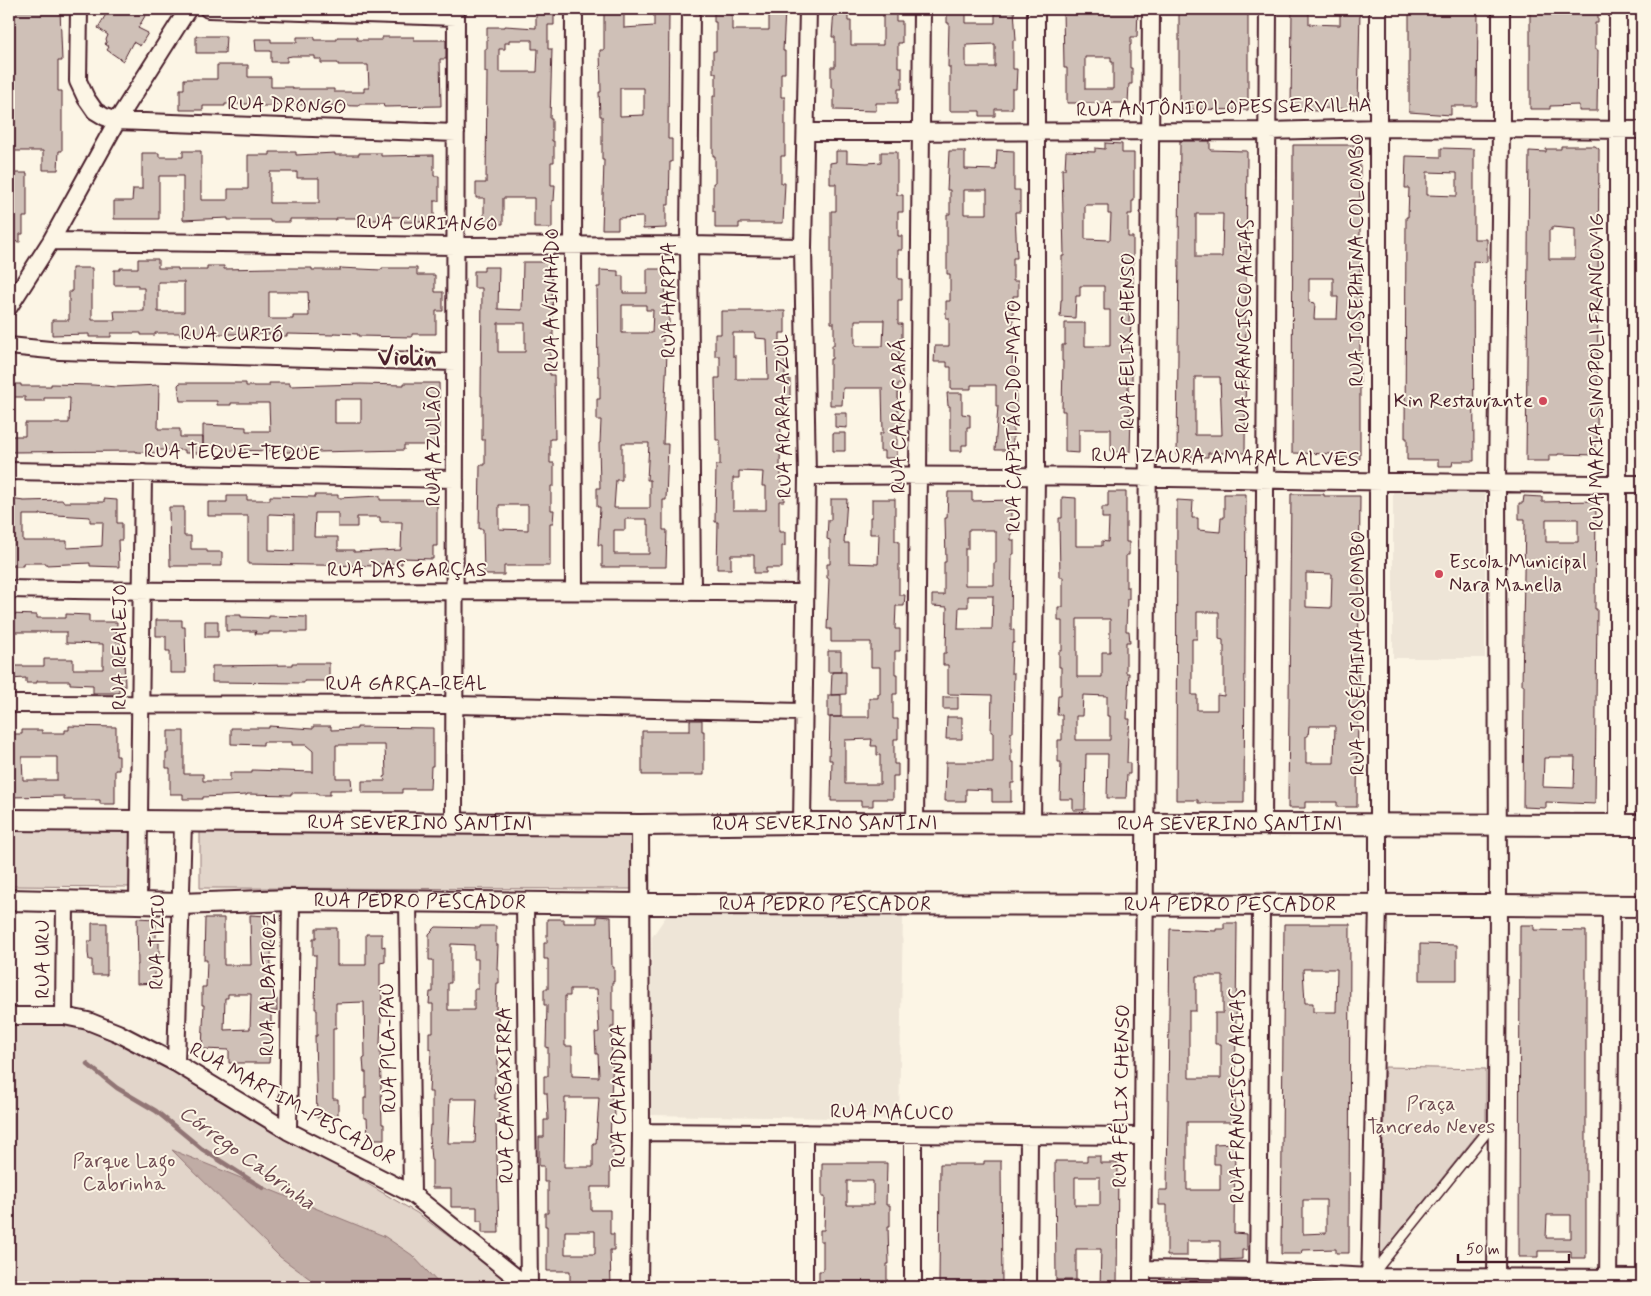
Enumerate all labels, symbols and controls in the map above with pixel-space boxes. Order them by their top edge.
street label: RUA DRONGO [227,90,347,122]
street label: RUA ANTÔNIO LOPES SERVILHA [1076,92,1372,124]
street label: RUA JOSEPHINA COLOMBO [1344,133,1371,387]
street label: RUA CURIANGO [356,209,498,239]
street label: RUA MARIA SINOPOLI FRANCOVIG [1584,213,1611,531]
street label: RUA FRANCISCO ARIAS [1230,218,1260,434]
street label: RUA AVINHADO [539,228,566,372]
street label: RUA HARPIA [656,242,683,358]
street label: RUA FELIX CHENSO [1115,252,1142,430]
street label: RUA CAPITÃO-DO-MATO [1001,299,1028,533]
street label: RUA CURIÓ [180,321,284,349]
street label: RUA ARARA-AZUL [769,333,799,499]
street label: RUA CARA-CARÁ [886,339,913,493]
district label: Violin [377,342,437,375]
street label: RUA AZULÃO [421,386,448,506]
place label: Kin Restaurante [1394,388,1533,415]
marker: Kin Restaurante [1537,395,1549,407]
street label: RUA TEQUE-TEQUE [144,438,320,468]
street label: RUA IZAURA AMARAL ALVES [1091,442,1359,474]
street label: RUA JOSÉPHINA COLOMBO [1345,530,1372,776]
place label: Escola Municipal Nara Manella [1449,549,1587,599]
street label: RUA DAS GARÇAS [327,557,487,584]
marker: Escola Municipal Nara Manella [1433,568,1445,580]
street label: RUA REALEJO [107,584,134,710]
street label: RUA GARÇA-REAL [325,671,487,698]
street label: RUA SEVERINO SANTINI [307,809,533,838]
street label: RUA SEVERINO SANTINI [712,809,938,838]
street label: RUA SEVERINO SANTINI [1117,810,1343,838]
street label: RUA PEDRO PESCADOR [314,887,526,916]
street label: RUA PEDRO PESCADOR [719,891,931,918]
street label: RUA PEDRO PESCADOR [1124,891,1336,918]
street label: RUA TIZIU [144,894,172,990]
street label: RUA ALBATROZ [254,913,284,1057]
street label: RUA URU [30,919,57,999]
street label: RUA PICA-PAU [374,983,404,1113]
street label: RUA FRANCISCO ARIAS [1225,989,1252,1203]
street label: RUA FÉLIX CHENSO [1107,1004,1137,1188]
street label: RUA CAMBAXIRRA [491,1006,521,1184]
street label: RUA CALANDRA [606,1024,633,1168]
street label: RUA MARTIM-PESCADOR [184,1036,400,1172]
park label: Praça Tancredo Neves [1367,1091,1495,1141]
street label: RUA MACUCO [830,1098,954,1128]
water label: Córrego Cabrinha [172,1099,321,1218]
park label: Parque Lago Cabrinha [73,1148,175,1198]
scale bar [1458,1231,1570,1263]
text: 50 m [1466,1240,1500,1260]

